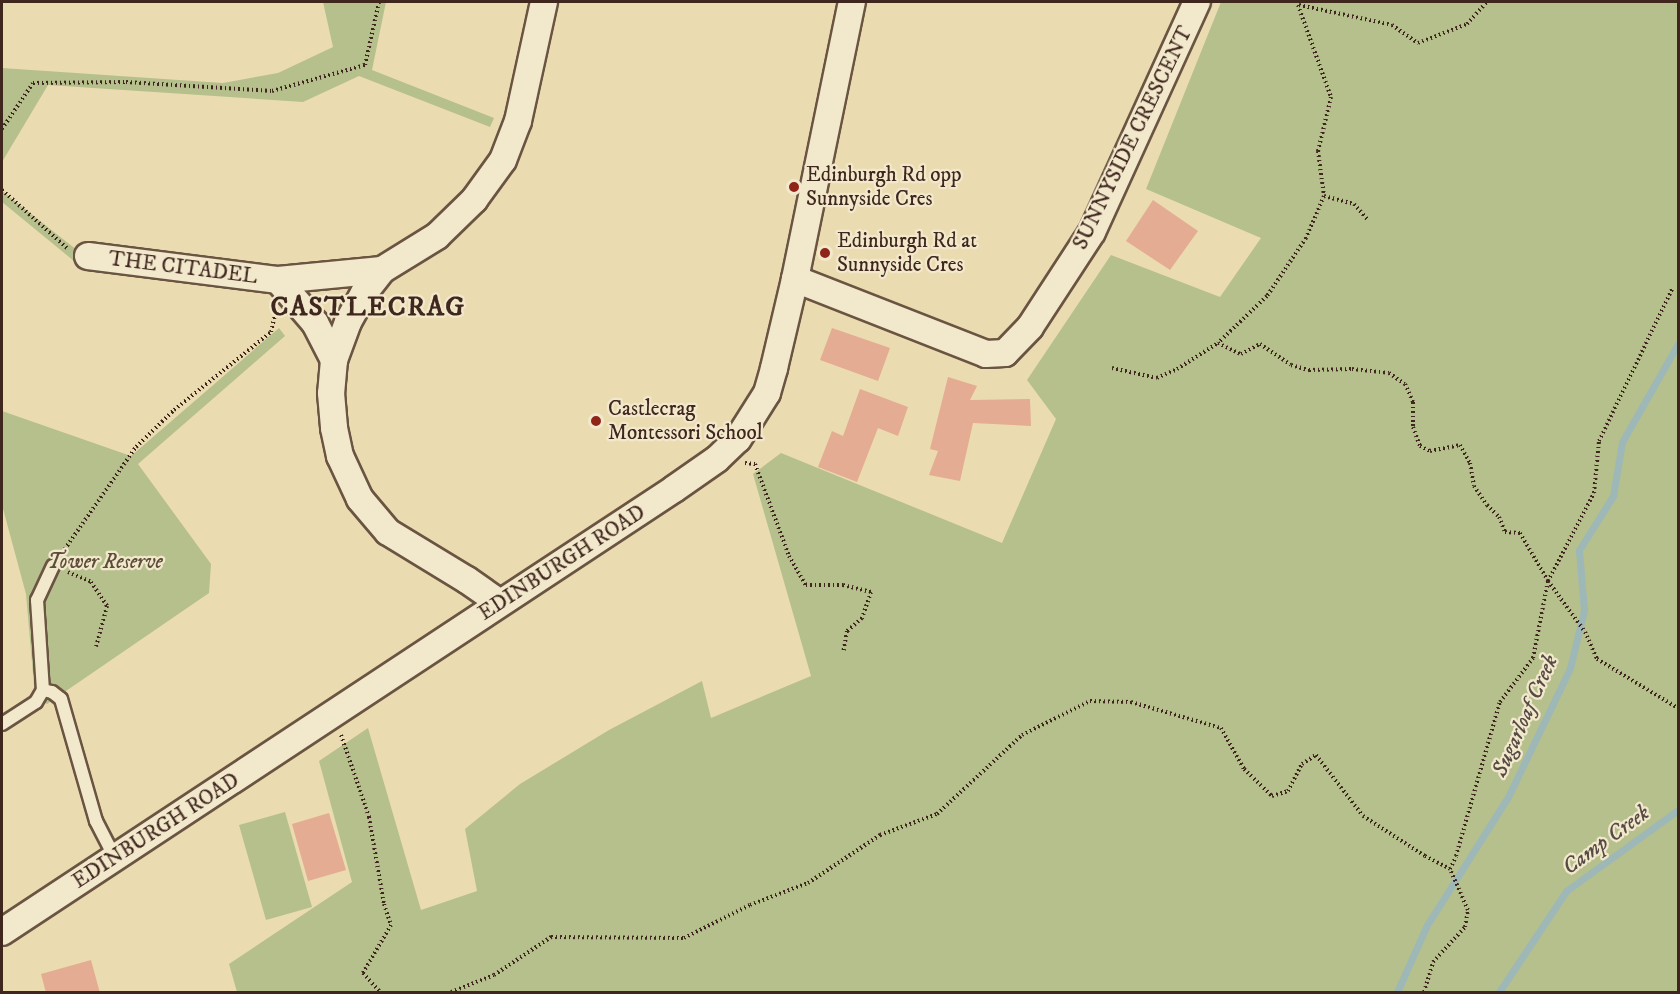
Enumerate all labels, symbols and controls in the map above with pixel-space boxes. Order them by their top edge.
street label: SUNNYSIDE CRESCENT [1068,22,1198,254]
place label: Edinburgh Rd opp Sunnyside Cres [806,162,962,212]
marker: Edinburgh Rd opp Sunnyside Cres [787,180,801,194]
place label: Edinburgh Rd at Sunnyside Cres [837,228,977,278]
street label: THE CITADEL [107,246,259,290]
marker: Edinburgh Rd at Sunnyside Cres [818,246,832,260]
district label: CASTLECRAG [270,292,466,324]
place label: Castlecrag Montessori School [608,396,763,446]
marker: Castlecrag Montessori School [589,414,603,428]
street label: EDINBURGH ROAD [474,500,650,626]
park label: Tower Reserve [47,549,163,575]
water label: Sugarloaf Creek [1486,651,1564,781]
street label: EDINBURGH ROAD [68,768,244,894]
water label: Camp Creek [1557,800,1655,880]

